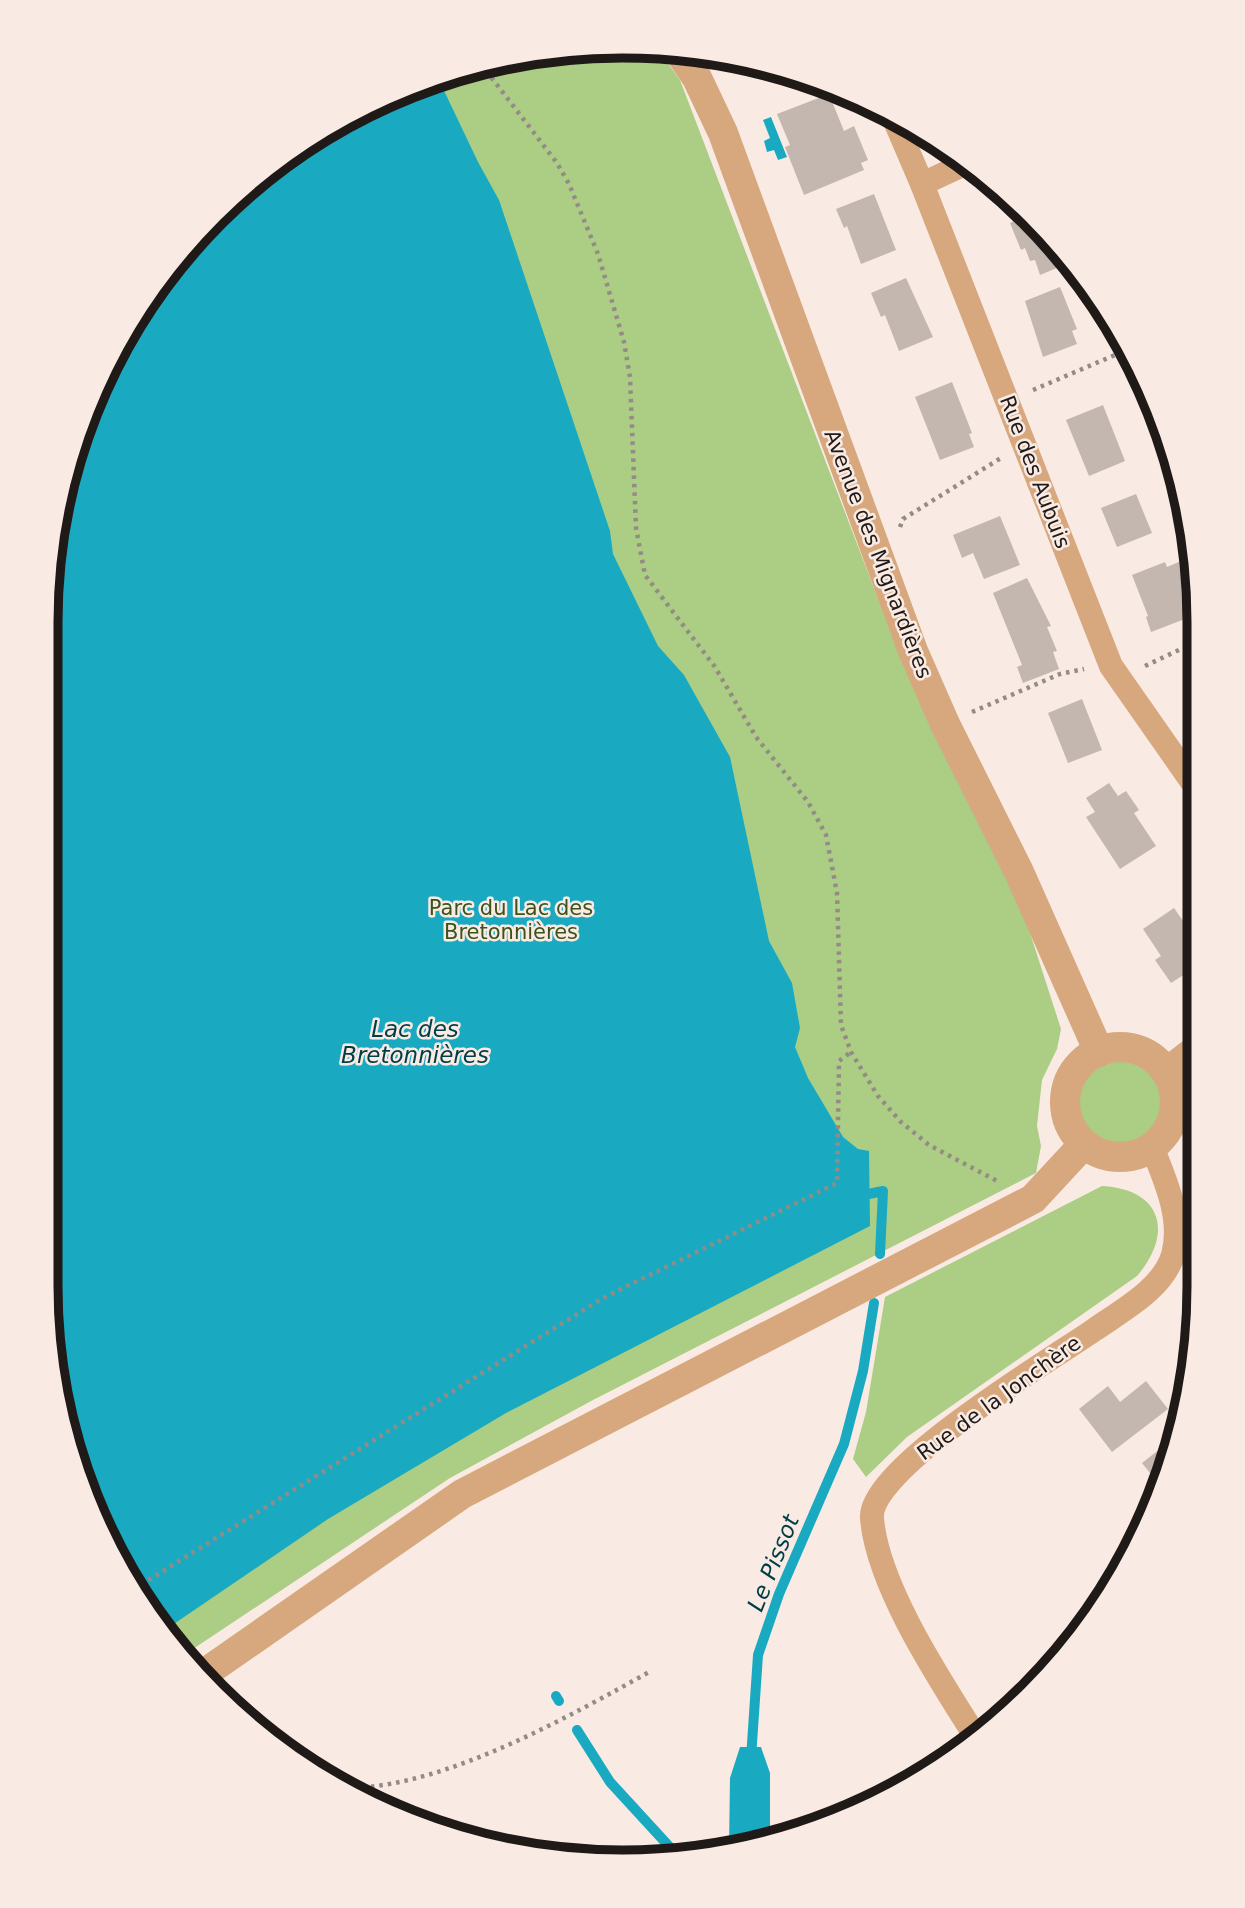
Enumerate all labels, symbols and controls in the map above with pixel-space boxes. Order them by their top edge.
street label: Rue des Aubuis [995,392,1075,552]
street label: Avenue des Mignardières [819,426,937,682]
park label: Parc du Lac des Bretonnières [429,896,593,944]
water label: Lac des Bretonnières [341,1016,489,1068]
street label: Rue de la Jonchère [913,1331,1085,1465]
water label: Le Pissot [742,1510,804,1615]

